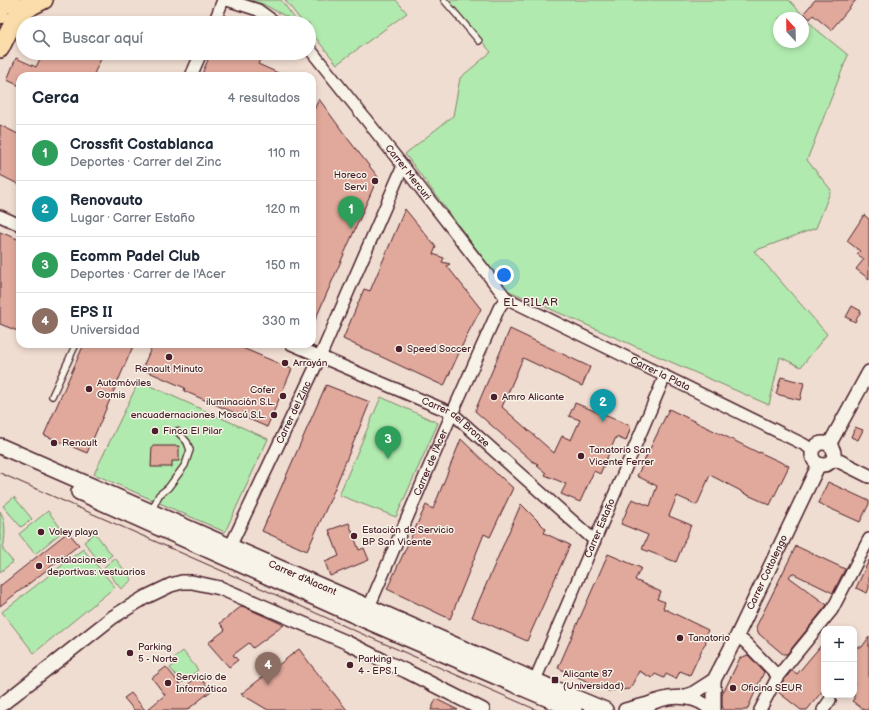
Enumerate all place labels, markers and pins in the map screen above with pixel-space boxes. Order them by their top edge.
place label: Horeco Servi [334,169,367,193]
marker: Horeco Servi [370,176,380,186]
pin: 1 [338,196,364,229]
place label: Speed Soccer [407,343,471,355]
marker: Speed Soccer [394,344,404,354]
marker: Renault Minuto [164,352,174,362]
place label: Arrayán [293,357,328,369]
marker: Arrayán [280,358,290,368]
place label: Renault Minuto [135,363,204,375]
place label: Automóviles Gomis [97,377,151,401]
marker: Automóviles Gomis [84,384,94,394]
place label: Cofer iluminación S.L. [206,384,275,408]
pin: 2 [590,389,616,422]
marker: Cofer iluminación S.L. [278,391,288,401]
place label: Amro Alicante [502,391,564,403]
marker: Amro Alicante [489,392,499,402]
place label: encuadernaciones Moscú S.L. [131,409,266,421]
marker: encuadernaciones Moscú S.L. [269,410,279,420]
place label: Finca El Pilar [163,425,223,437]
marker: Finca El Pilar [150,426,160,436]
pin: 3 [375,426,401,459]
place label: Renault [62,437,97,449]
marker: Renault [49,438,59,448]
place label: Tanatorio San Vicente Ferrer [589,444,654,468]
marker: Tanatorio San Vicente Ferrer [576,451,586,461]
place label: Estación de Servicio BP San Vicente [362,524,454,548]
place label: Voley playa [49,526,99,538]
marker: Voley playa [36,527,46,537]
marker: Estación de Servicio BP San Vicente [349,531,359,541]
place label: Instalaciones deportivas: vestuarios [47,554,145,578]
marker: Instalaciones deportivas: vestuarios [34,561,44,571]
place label: Tanatorio [688,632,730,644]
marker: Tanatorio [675,633,685,643]
place label: Parking 5 - Norte [138,641,178,665]
marker: Parking 5 - Norte [125,648,135,658]
pin: 4 [255,652,281,685]
place label: Parking 4 - EPS I [358,653,397,677]
marker: Parking 4 - EPS I [345,660,355,670]
place label: Alicante 87 (Universidad) [563,668,624,692]
place label: Servicio de Informática [176,671,227,695]
marker: Alicante 87 (Universidad) [550,675,560,685]
marker: Servicio de Informática [163,678,173,688]
place label: Oficina SEUR [741,682,802,694]
marker: Oficina SEUR [728,683,738,693]

